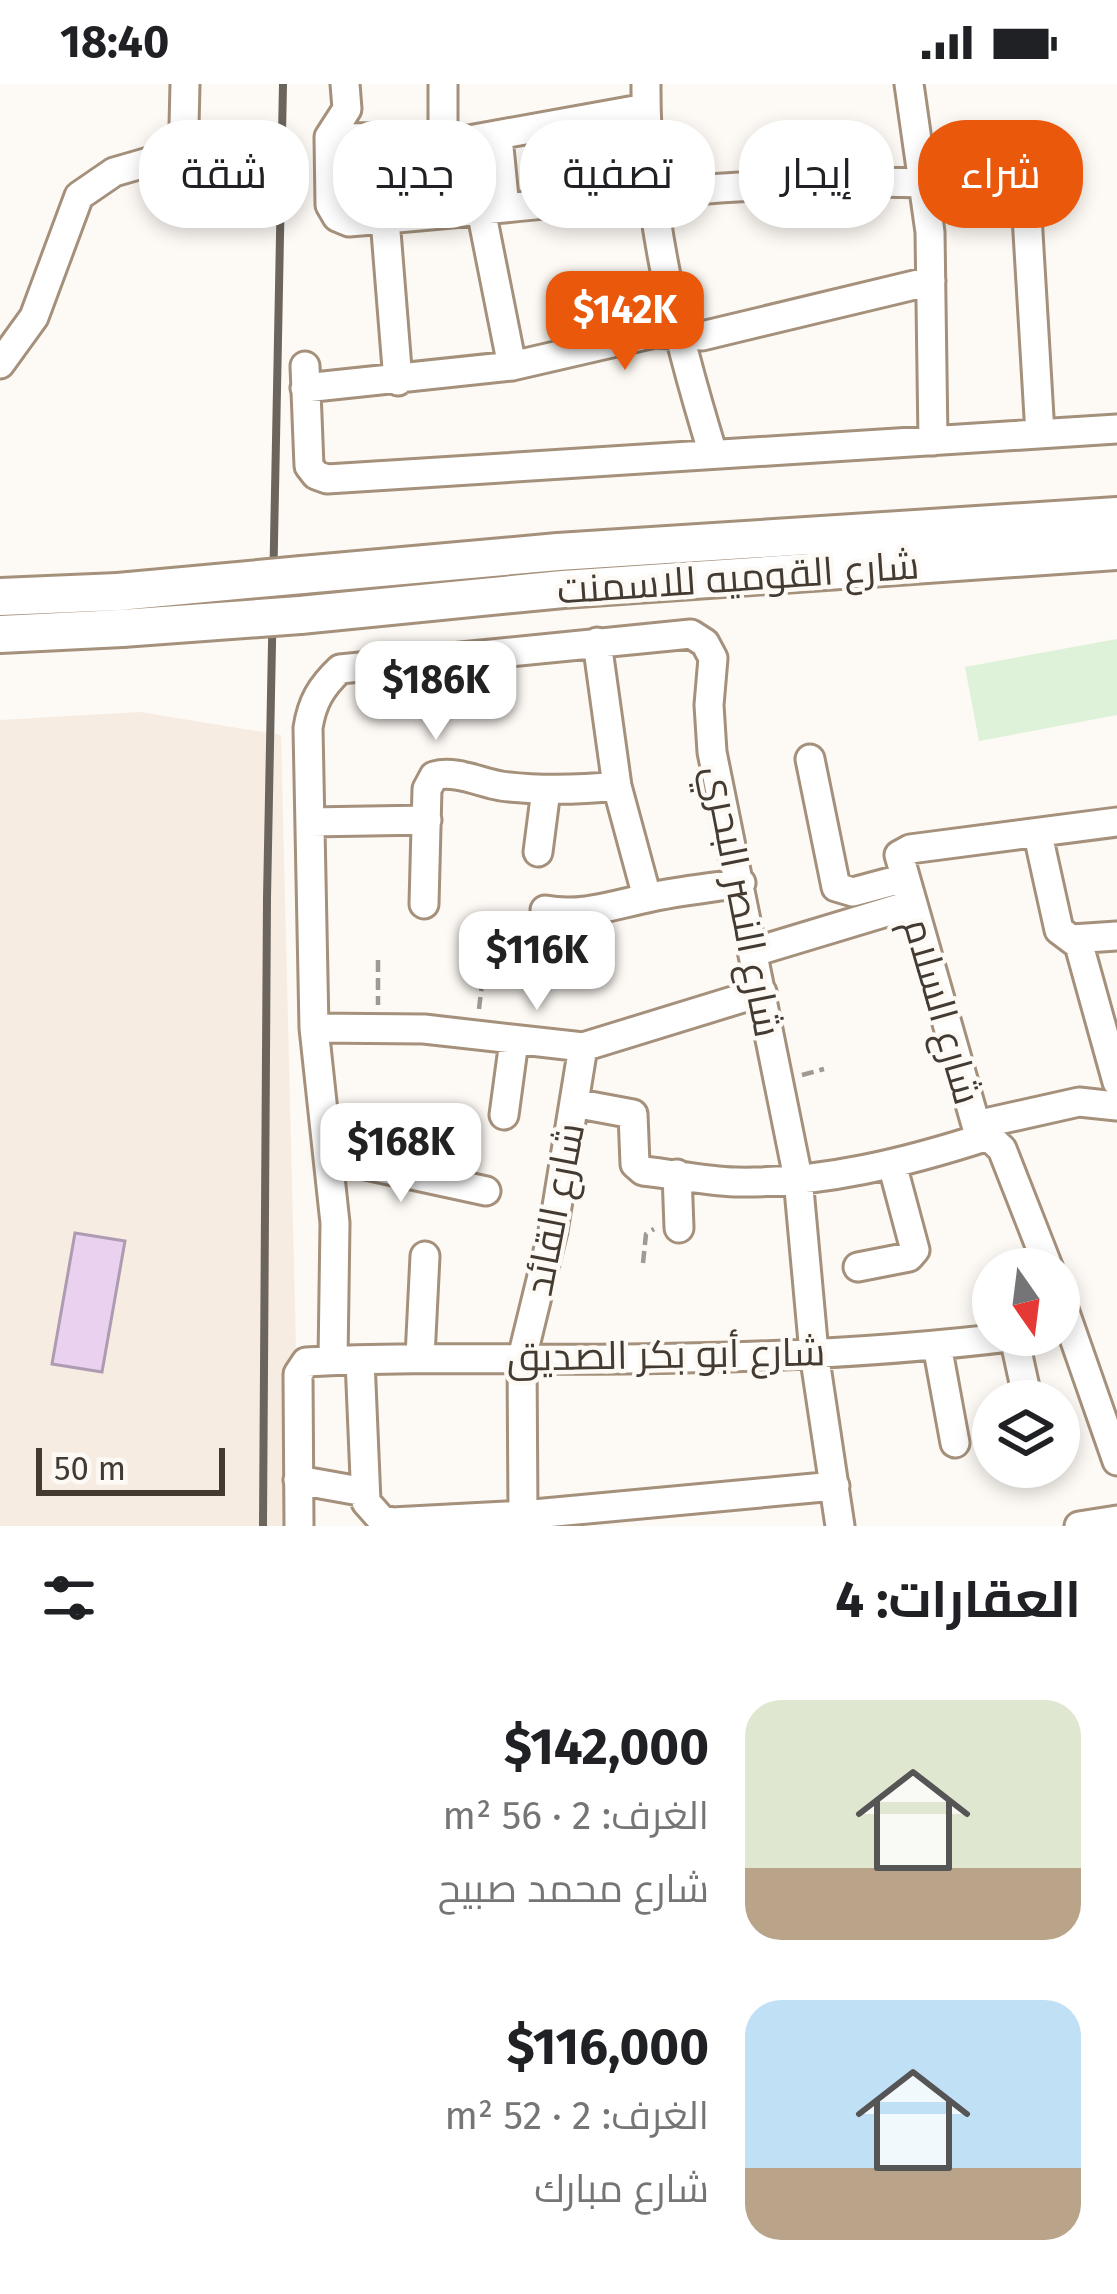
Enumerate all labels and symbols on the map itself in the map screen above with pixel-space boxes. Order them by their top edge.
pin: $142K [541,271,709,373]
street label: شارع القوميه للاسمنت [556,542,921,617]
pin: $186K [352,641,520,743]
street label: شارع النصر البحري [686,762,791,1042]
pin: $116K [453,911,621,1013]
street label: شارع السلام [891,913,991,1110]
pin: $168K [317,1103,485,1205]
street label: شارع القائد [516,1119,597,1300]
north arrow [972,1248,1080,1356]
street label: شارع أبو بكر الصديق [506,1327,826,1384]
scale bar [36,1442,225,1495]

